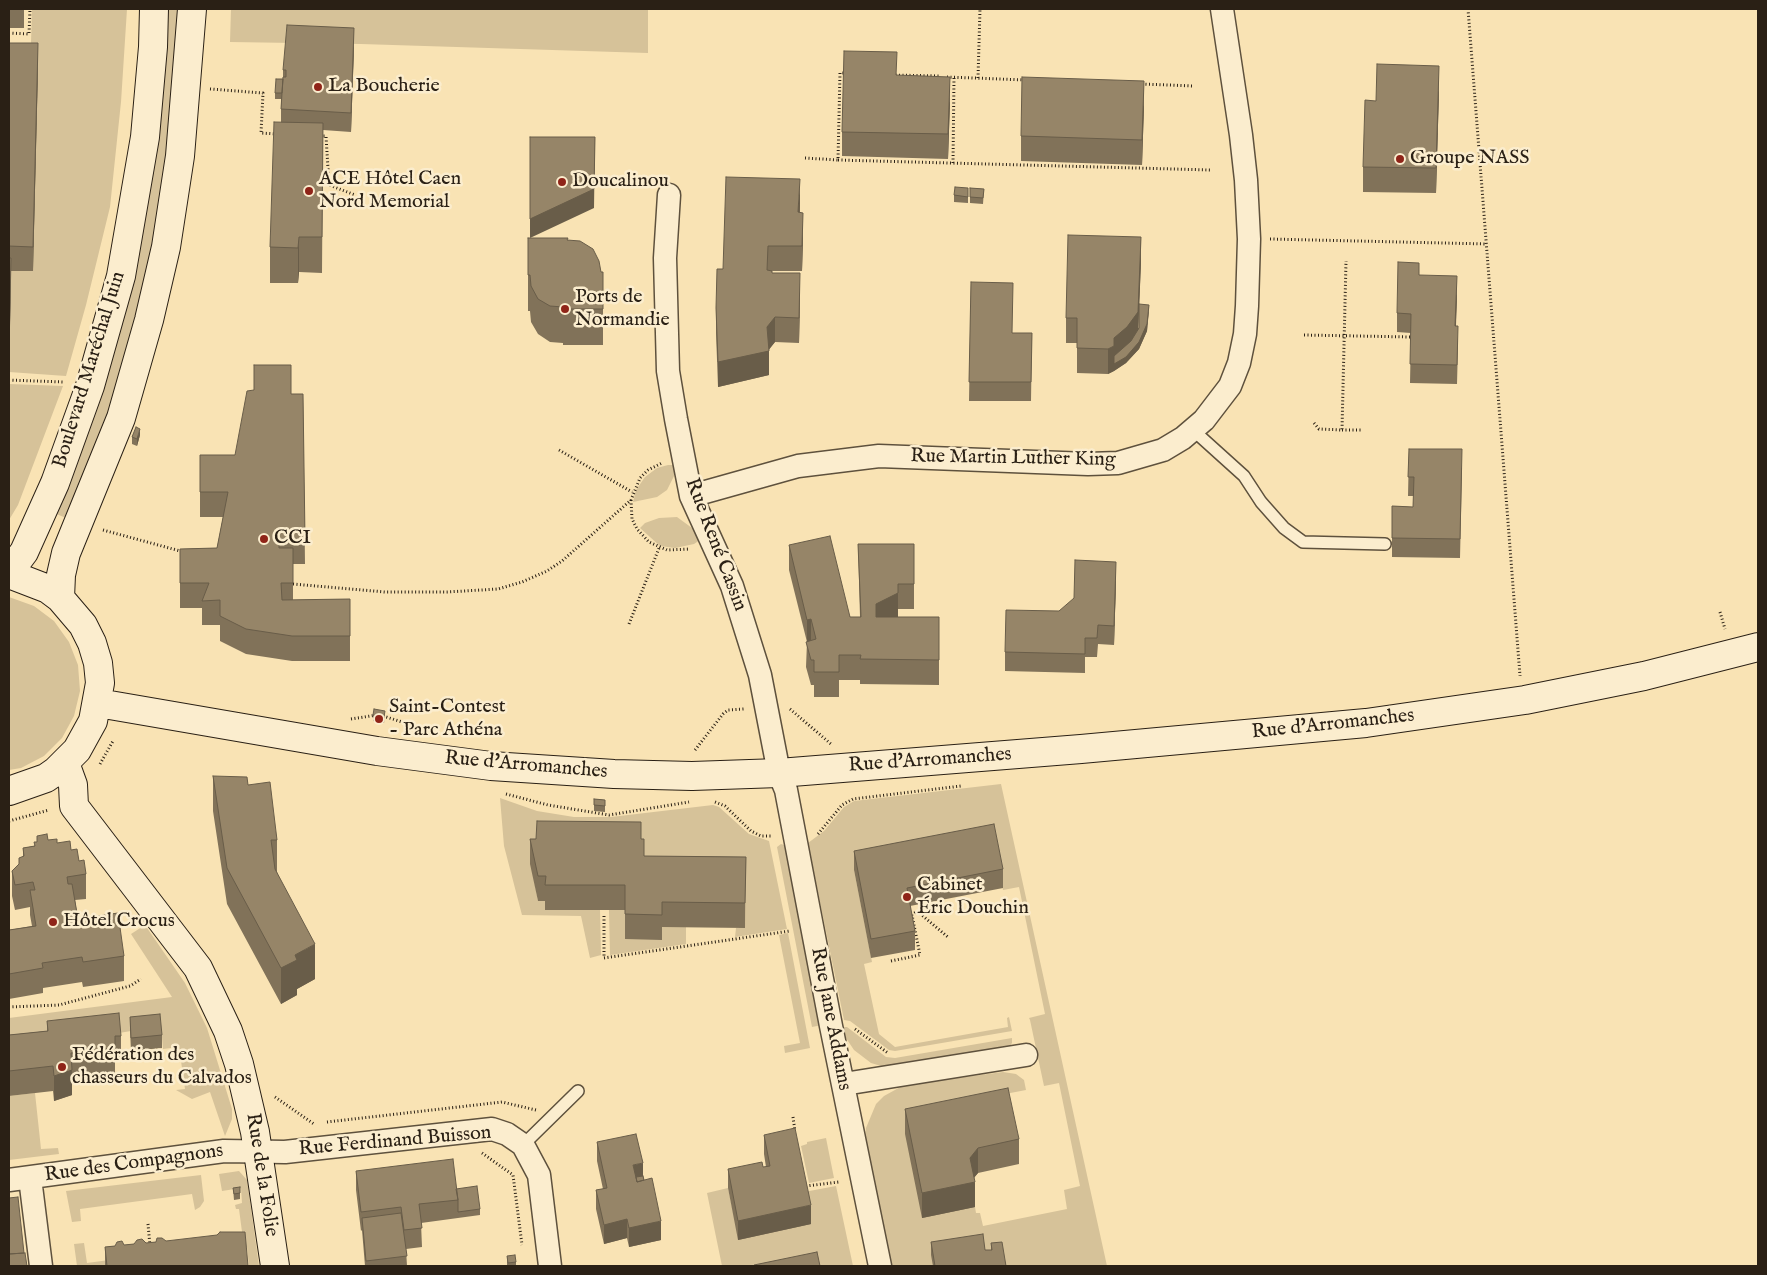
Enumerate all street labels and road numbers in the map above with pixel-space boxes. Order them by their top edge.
street label: Boulevard Maréchal Juin [49,269,131,471]
street label: Rue Martin Luther King [910,445,1116,473]
street label: Rue René Cassin [679,475,751,615]
street label: Rue d'Arromanches [1250,705,1416,745]
street label: Rue d'Arromanches [848,743,1012,779]
street label: Rue d'Arromanches [444,747,608,785]
street label: Rue Jane Addams [804,945,856,1093]
street label: Rue de la Folie [239,1111,283,1239]
street label: Rue Ferdinand Buisson [298,1122,492,1162]
street label: Rue des Compagnons [43,1140,225,1188]

